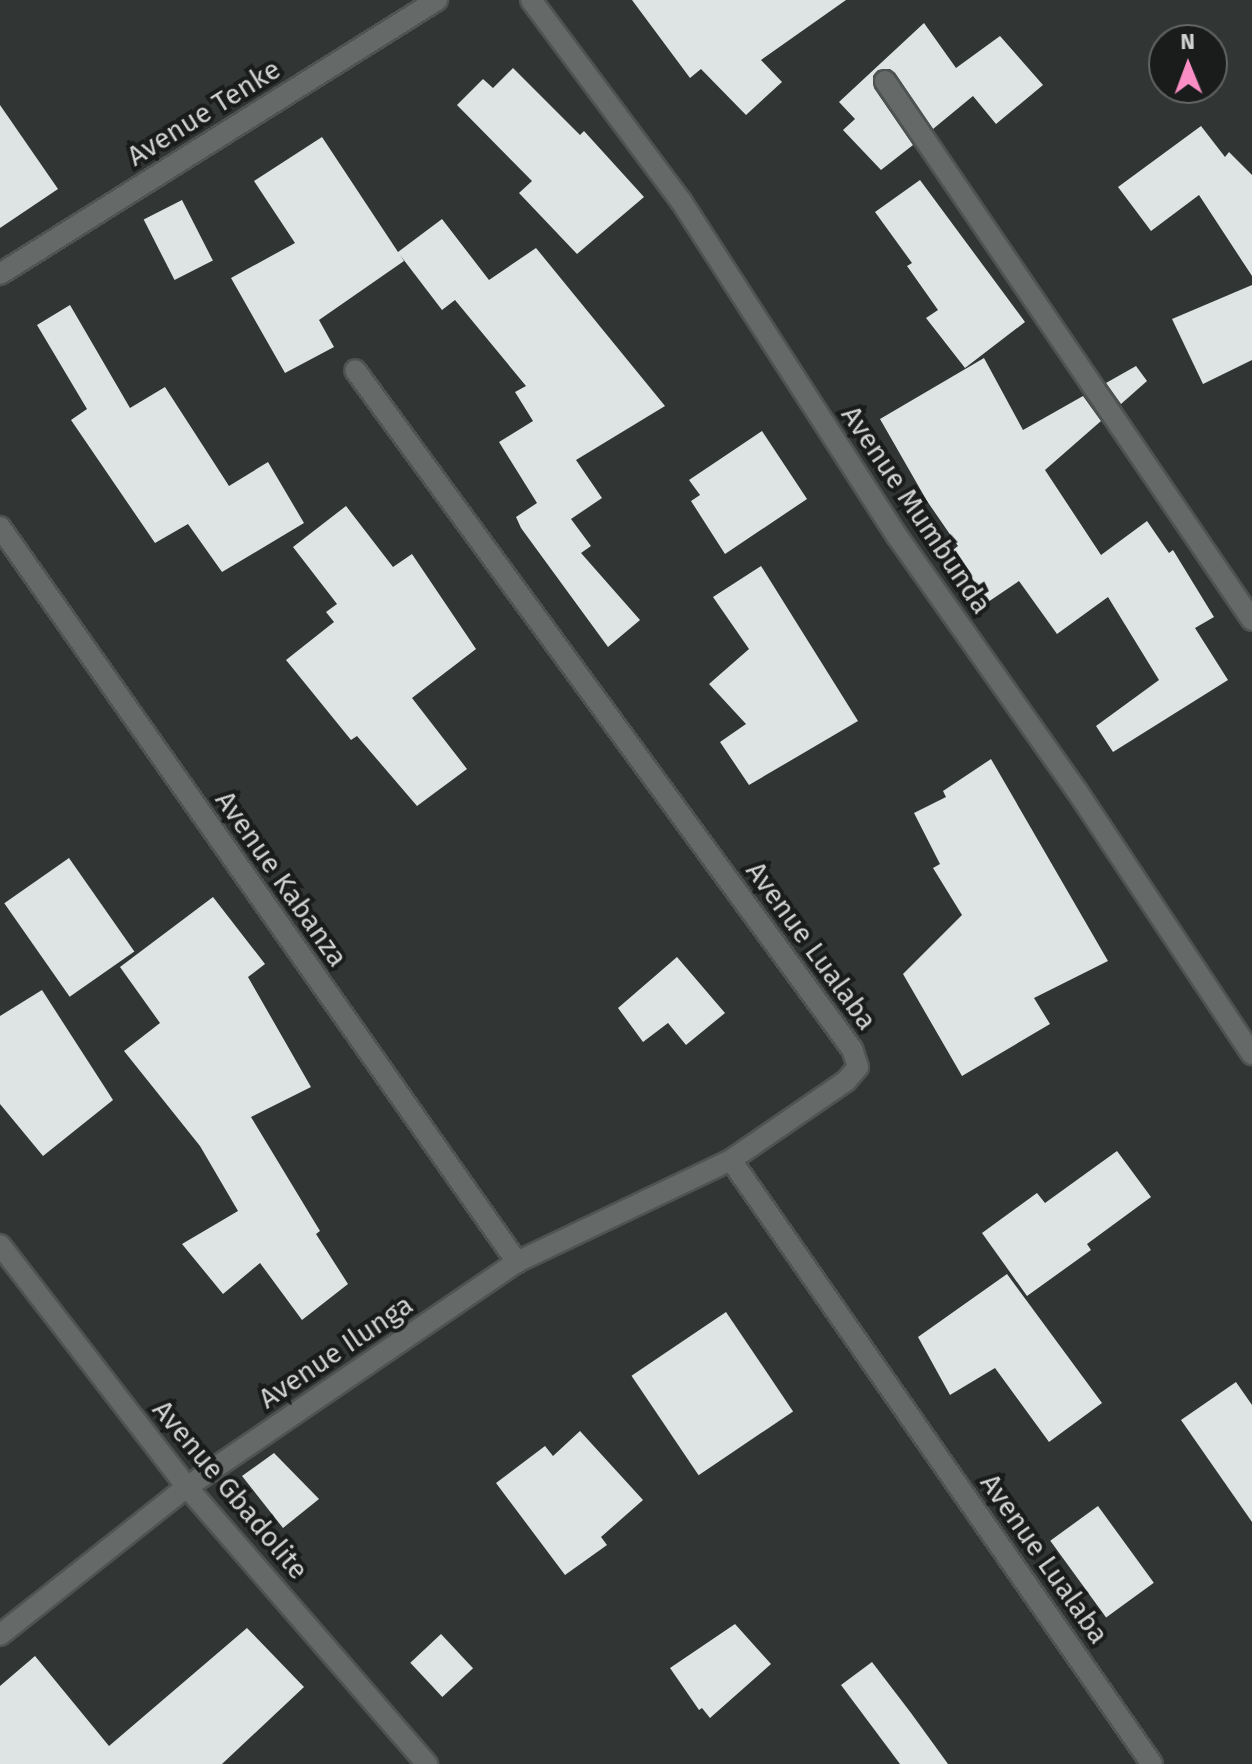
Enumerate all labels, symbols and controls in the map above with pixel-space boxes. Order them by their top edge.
north arrow [1148,24,1228,104]
text: N [1180,28,1195,55]
street label: Avenue Tenke [121,53,287,173]
street label: Avenue Mumbunda [834,400,998,620]
street label: Avenue Kabanza [208,785,354,973]
street label: Avenue Lualaba [739,855,883,1037]
street label: Avenue Ilunga [252,1288,420,1416]
street label: Avenue Gbadolite [145,1394,315,1586]
street label: Avenue Lualaba [973,1467,1115,1651]

